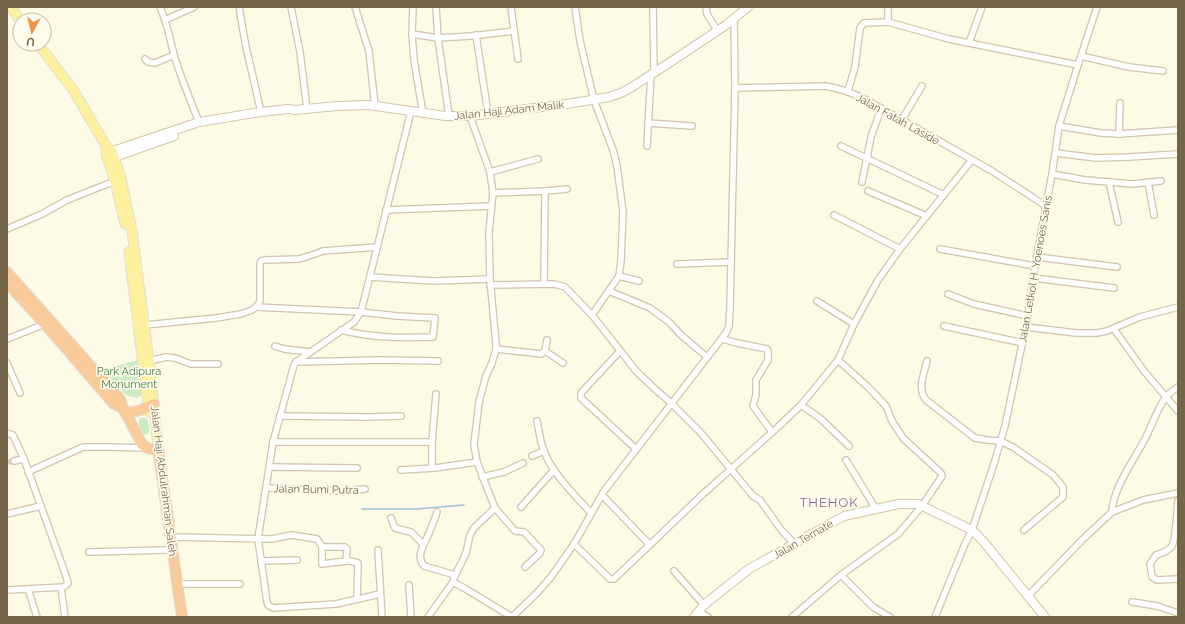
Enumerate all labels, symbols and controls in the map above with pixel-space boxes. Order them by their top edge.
north arrow [12,12,52,52]
text: U [26,34,36,48]
street label: Jalan Fatah Laside [854,91,942,148]
street label: Jalan Haji Adam Malik [453,98,565,123]
street label: Jalan Letkol H. Yoenoes Sanis [1016,194,1055,344]
park label: Park Adipura Monument [97,365,161,391]
street label: Jalan Haji Abdulrahman Saleh [148,405,179,557]
street label: Jalan Bumi Putra [273,482,359,497]
district label: THEHOK [799,495,859,510]
street label: Jalan Ternate [771,517,836,562]

